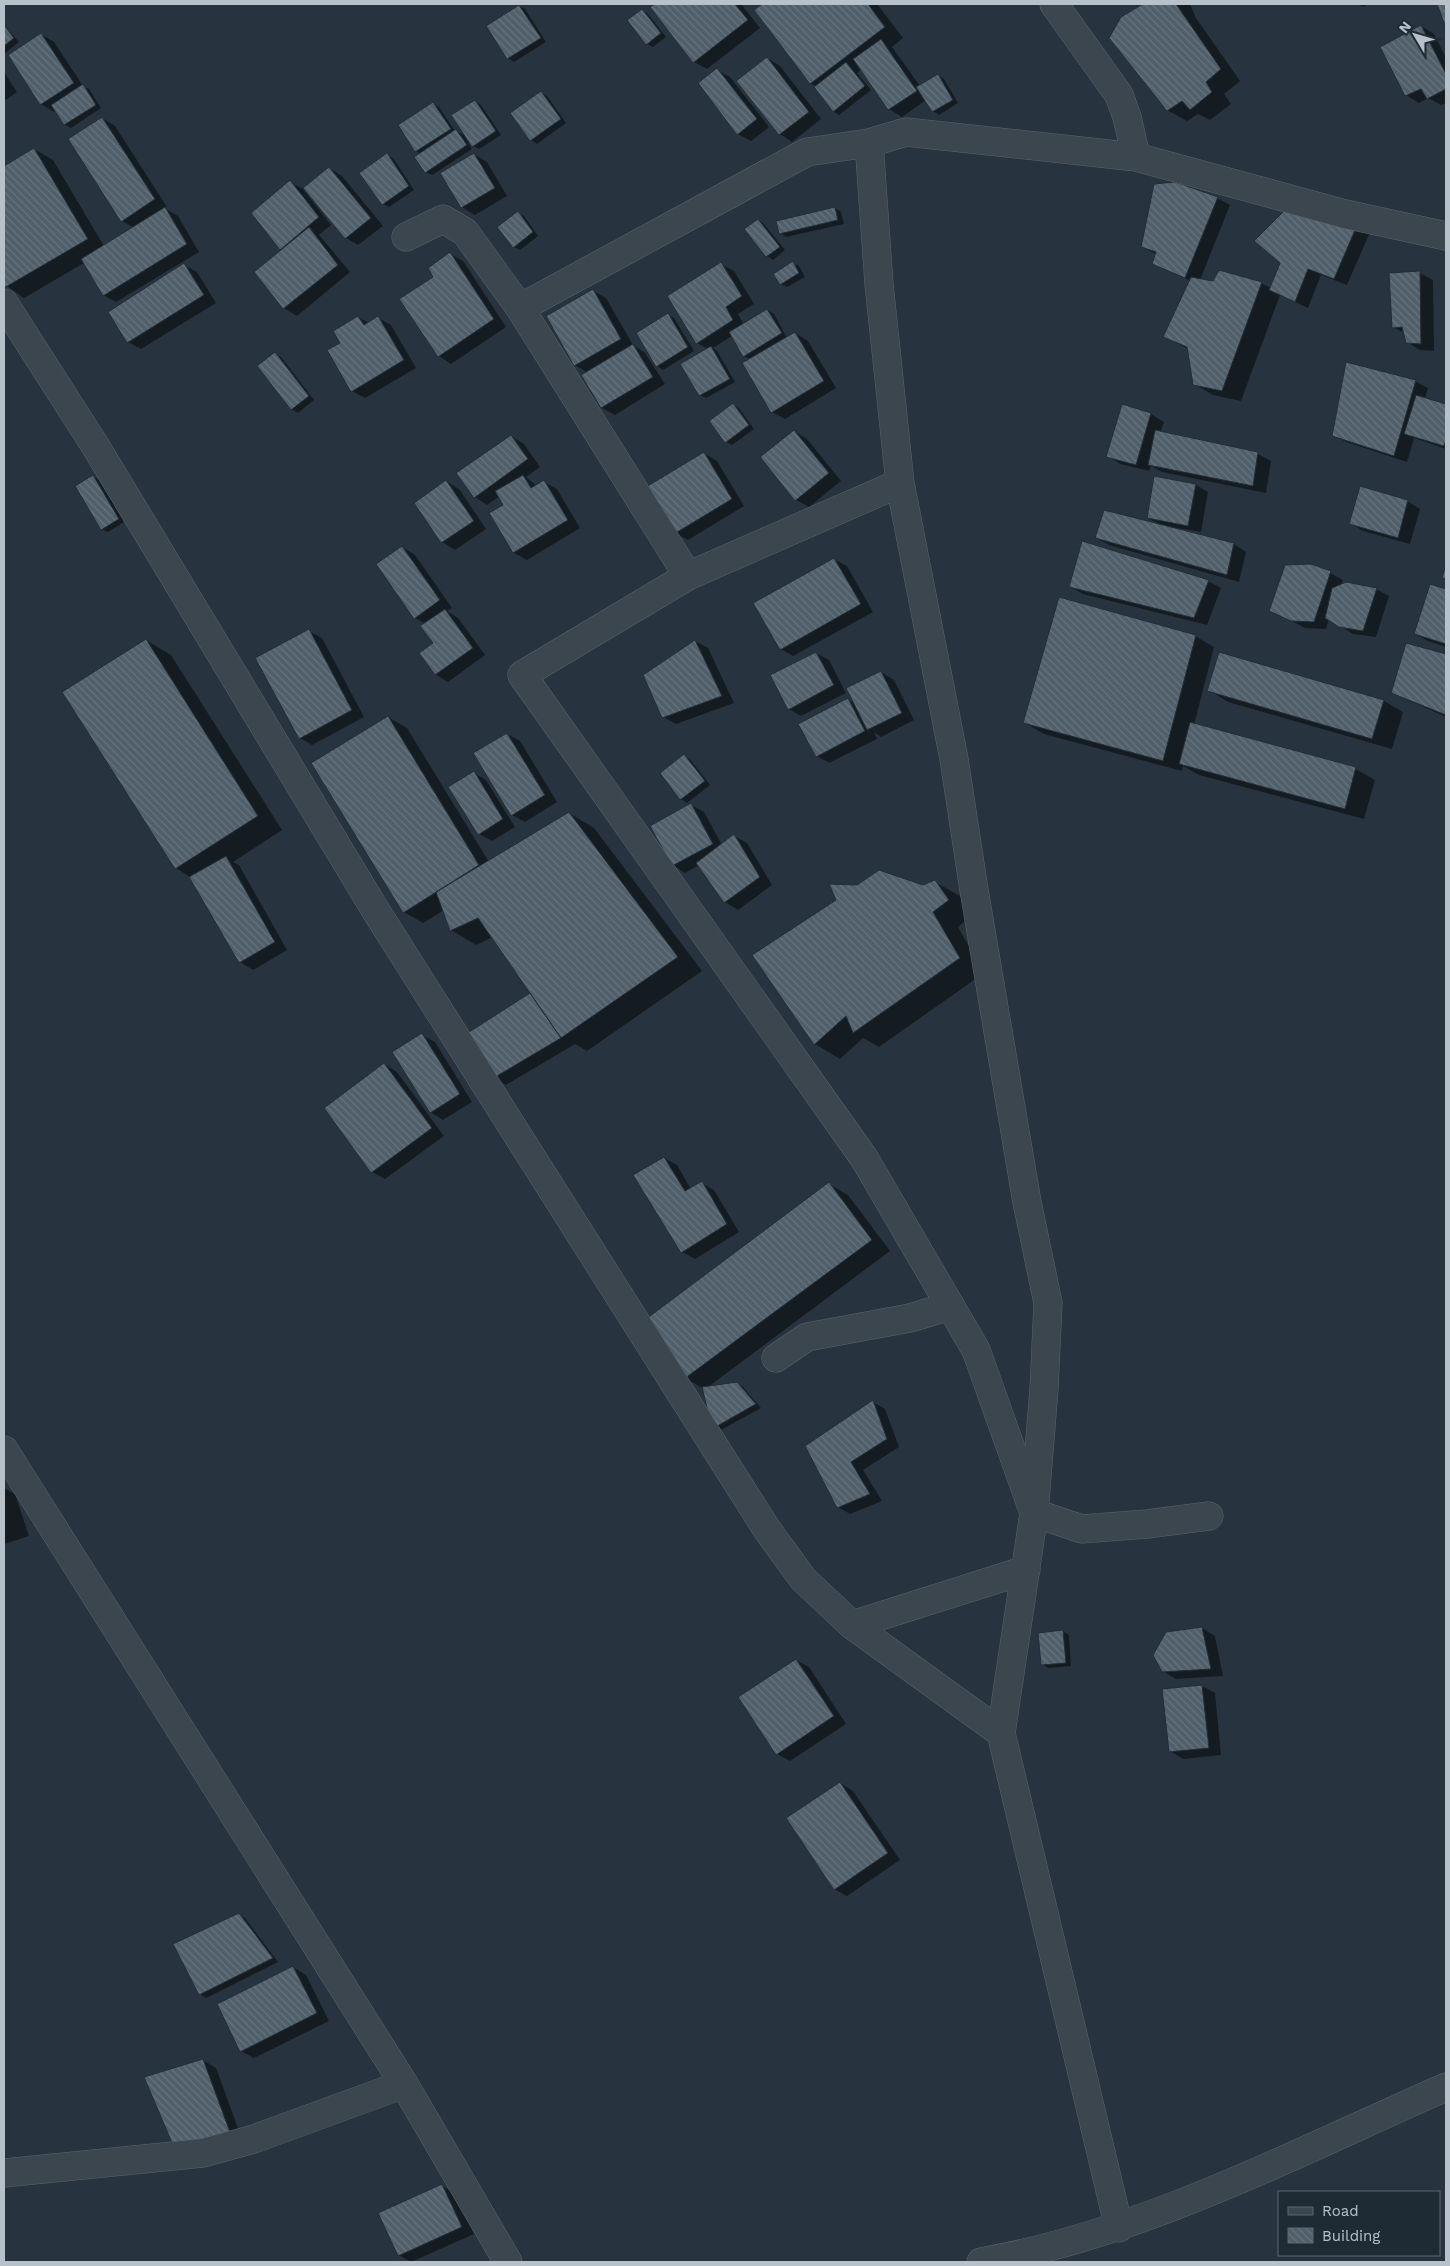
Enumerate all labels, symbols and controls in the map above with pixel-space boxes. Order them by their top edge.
north arrow [1390,10,1440,60]
text: N [1395,18,1414,36]
legend [1278,2191,1440,2256]
text: Road [1322,2202,1359,2220]
text: Building [1322,2227,1380,2245]

